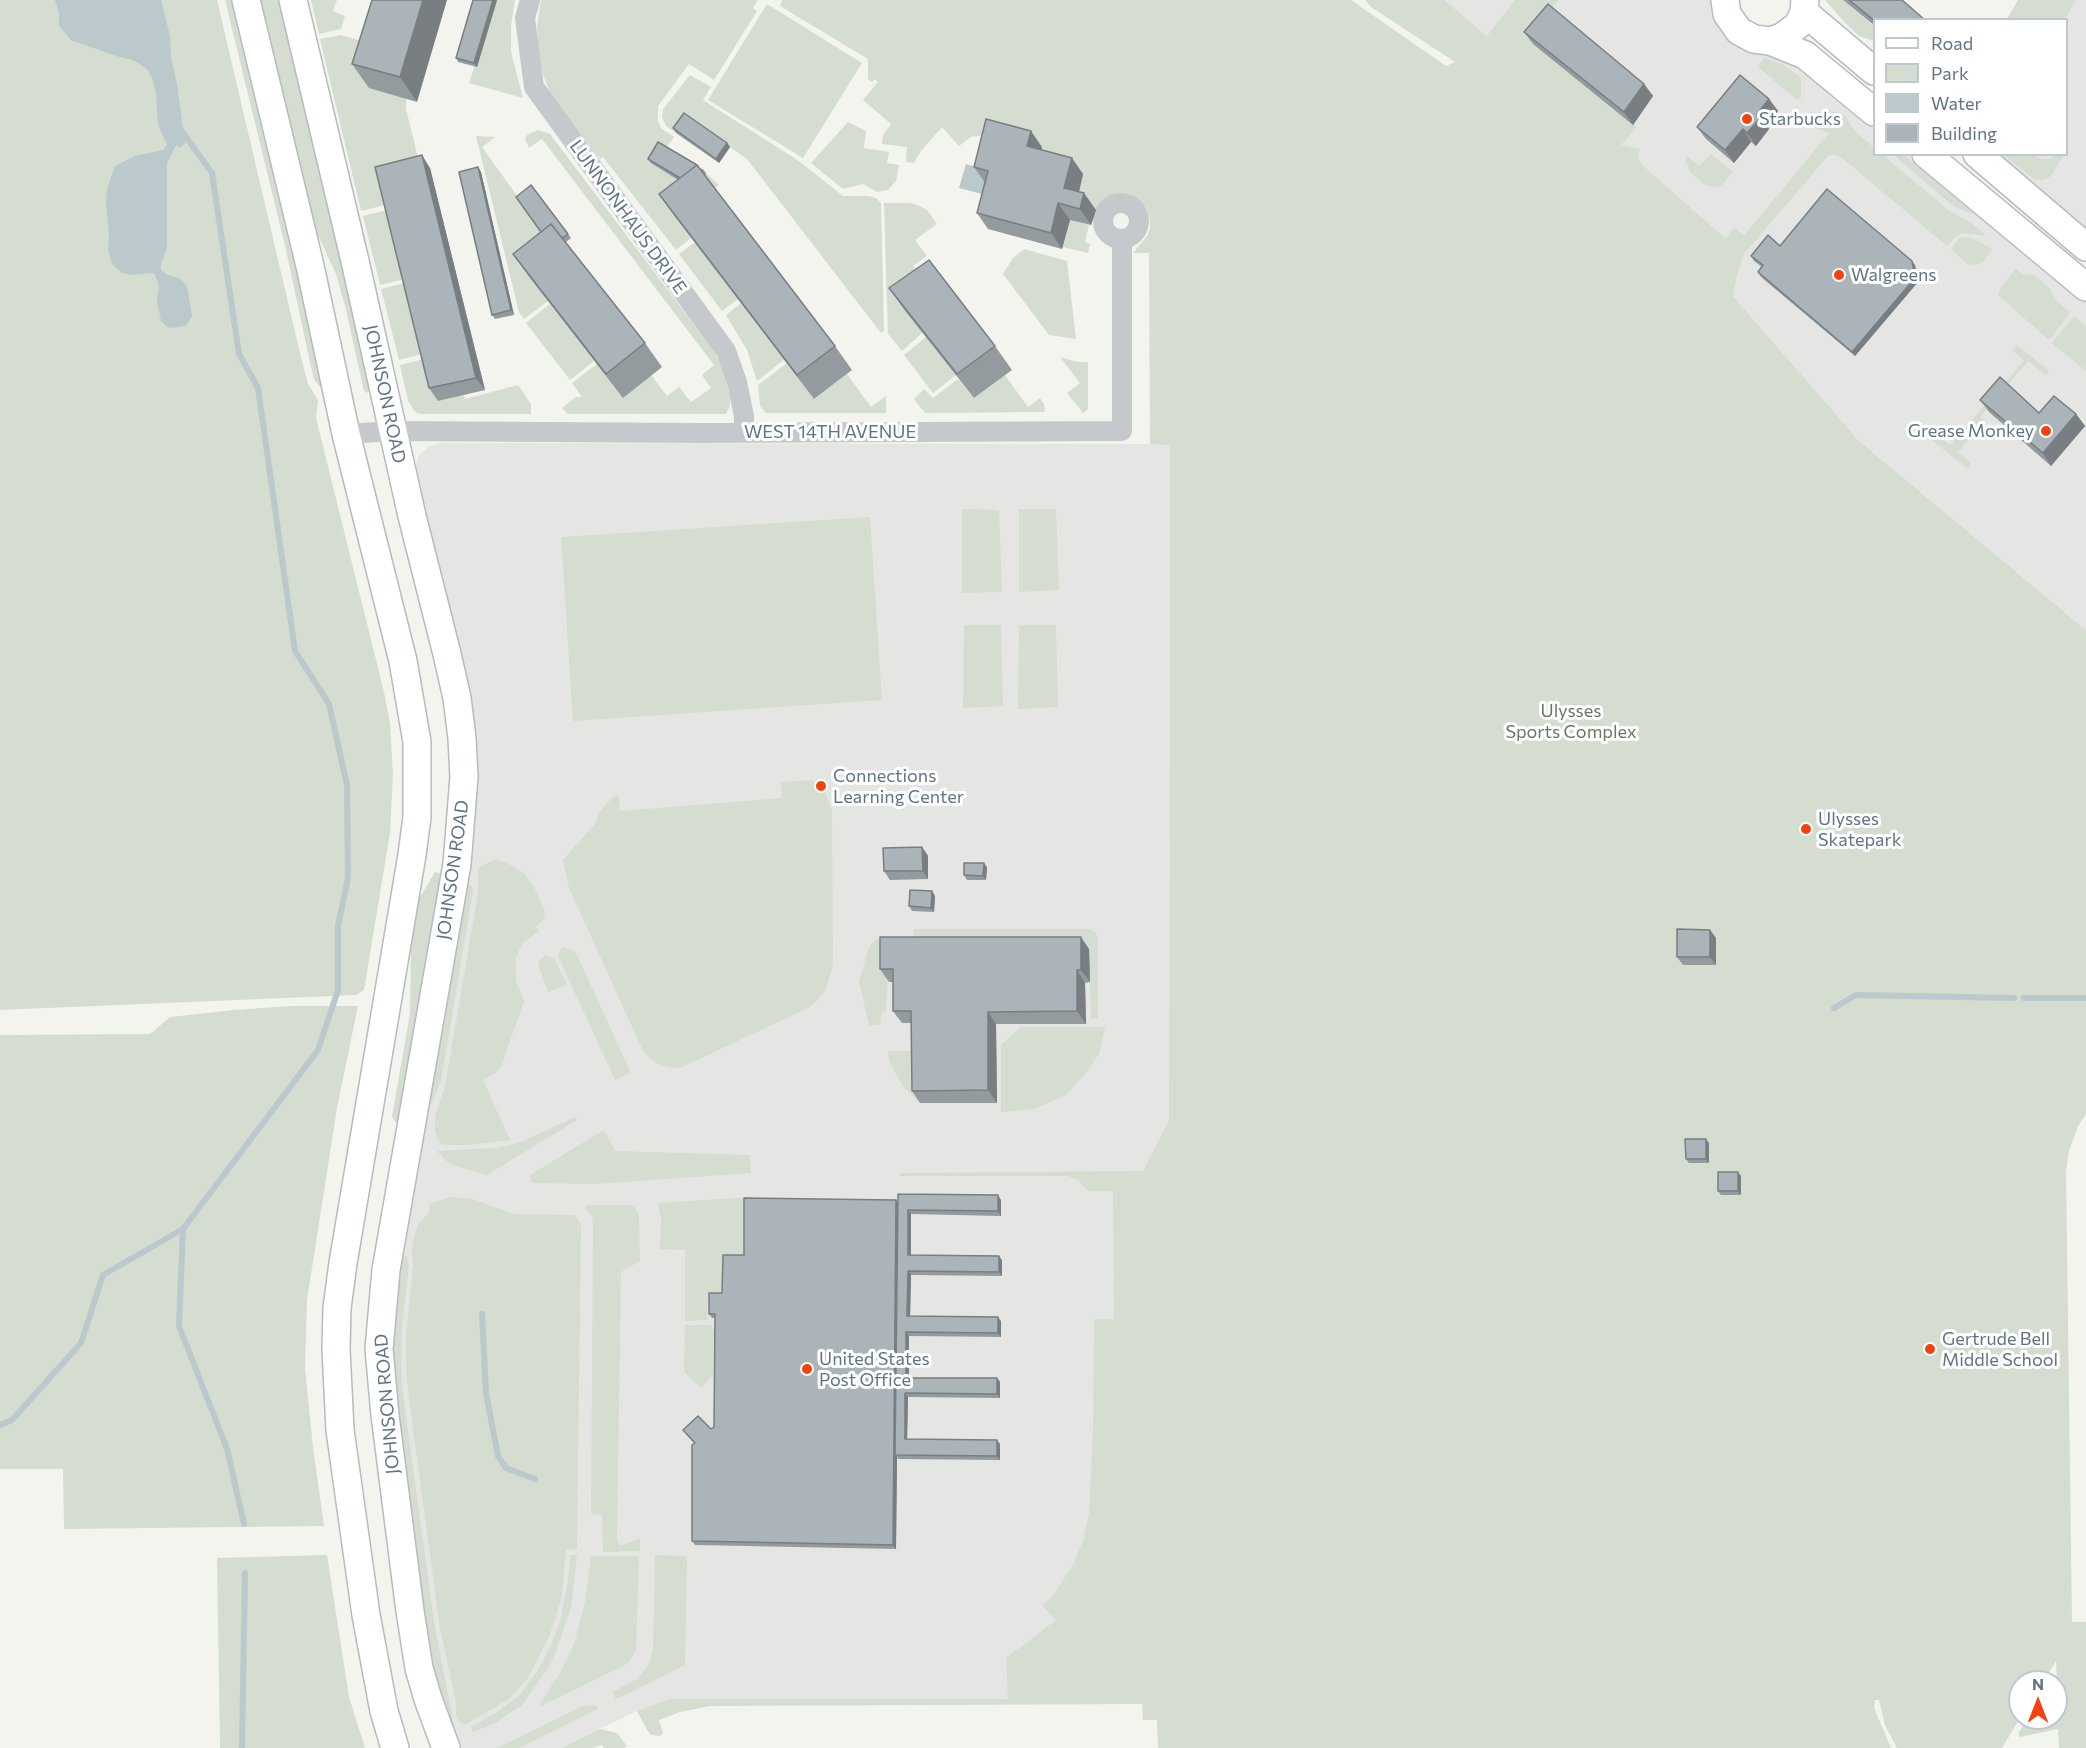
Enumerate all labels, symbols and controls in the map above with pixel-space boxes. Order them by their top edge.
legend [1873,18,2068,156]
text: Road [1931,32,1973,54]
text: Park [1931,62,1969,84]
text: Water [1931,92,1982,114]
place label: Starbucks [1759,108,1841,130]
marker: Starbucks [1740,112,1754,126]
text: Building [1931,122,1997,144]
street label: LUNNONHAUS DRIVE [565,136,691,298]
place label: Walgreens [1851,264,1937,286]
marker: Walgreens [1832,268,1846,282]
street label: JOHNSON ROAD [360,323,410,465]
place label: Grease Monkey [1908,420,2034,442]
street label: WEST 14TH AVENUE [744,421,916,443]
marker: Grease Monkey [2039,424,2053,438]
park label: Ulysses Sports Complex [1505,700,1637,742]
place label: Connections Learning Center [833,765,964,808]
marker: Connections Learning Center [814,779,828,793]
street label: JOHNSON ROAD [432,799,474,941]
place label: Ulysses Skatepark [1818,808,1901,850]
marker: Ulysses Skatepark [1799,822,1813,836]
place label: Gertrude Bell Middle School [1942,1328,2058,1370]
street label: JOHNSON ROAD [370,1333,404,1475]
marker: Gertrude Bell Middle School [1923,1342,1937,1356]
place label: United States Post Office [819,1348,930,1390]
marker: United States Post Office [800,1362,814,1376]
north arrow [2008,1670,2068,1730]
text: N [2032,1674,2044,1693]

